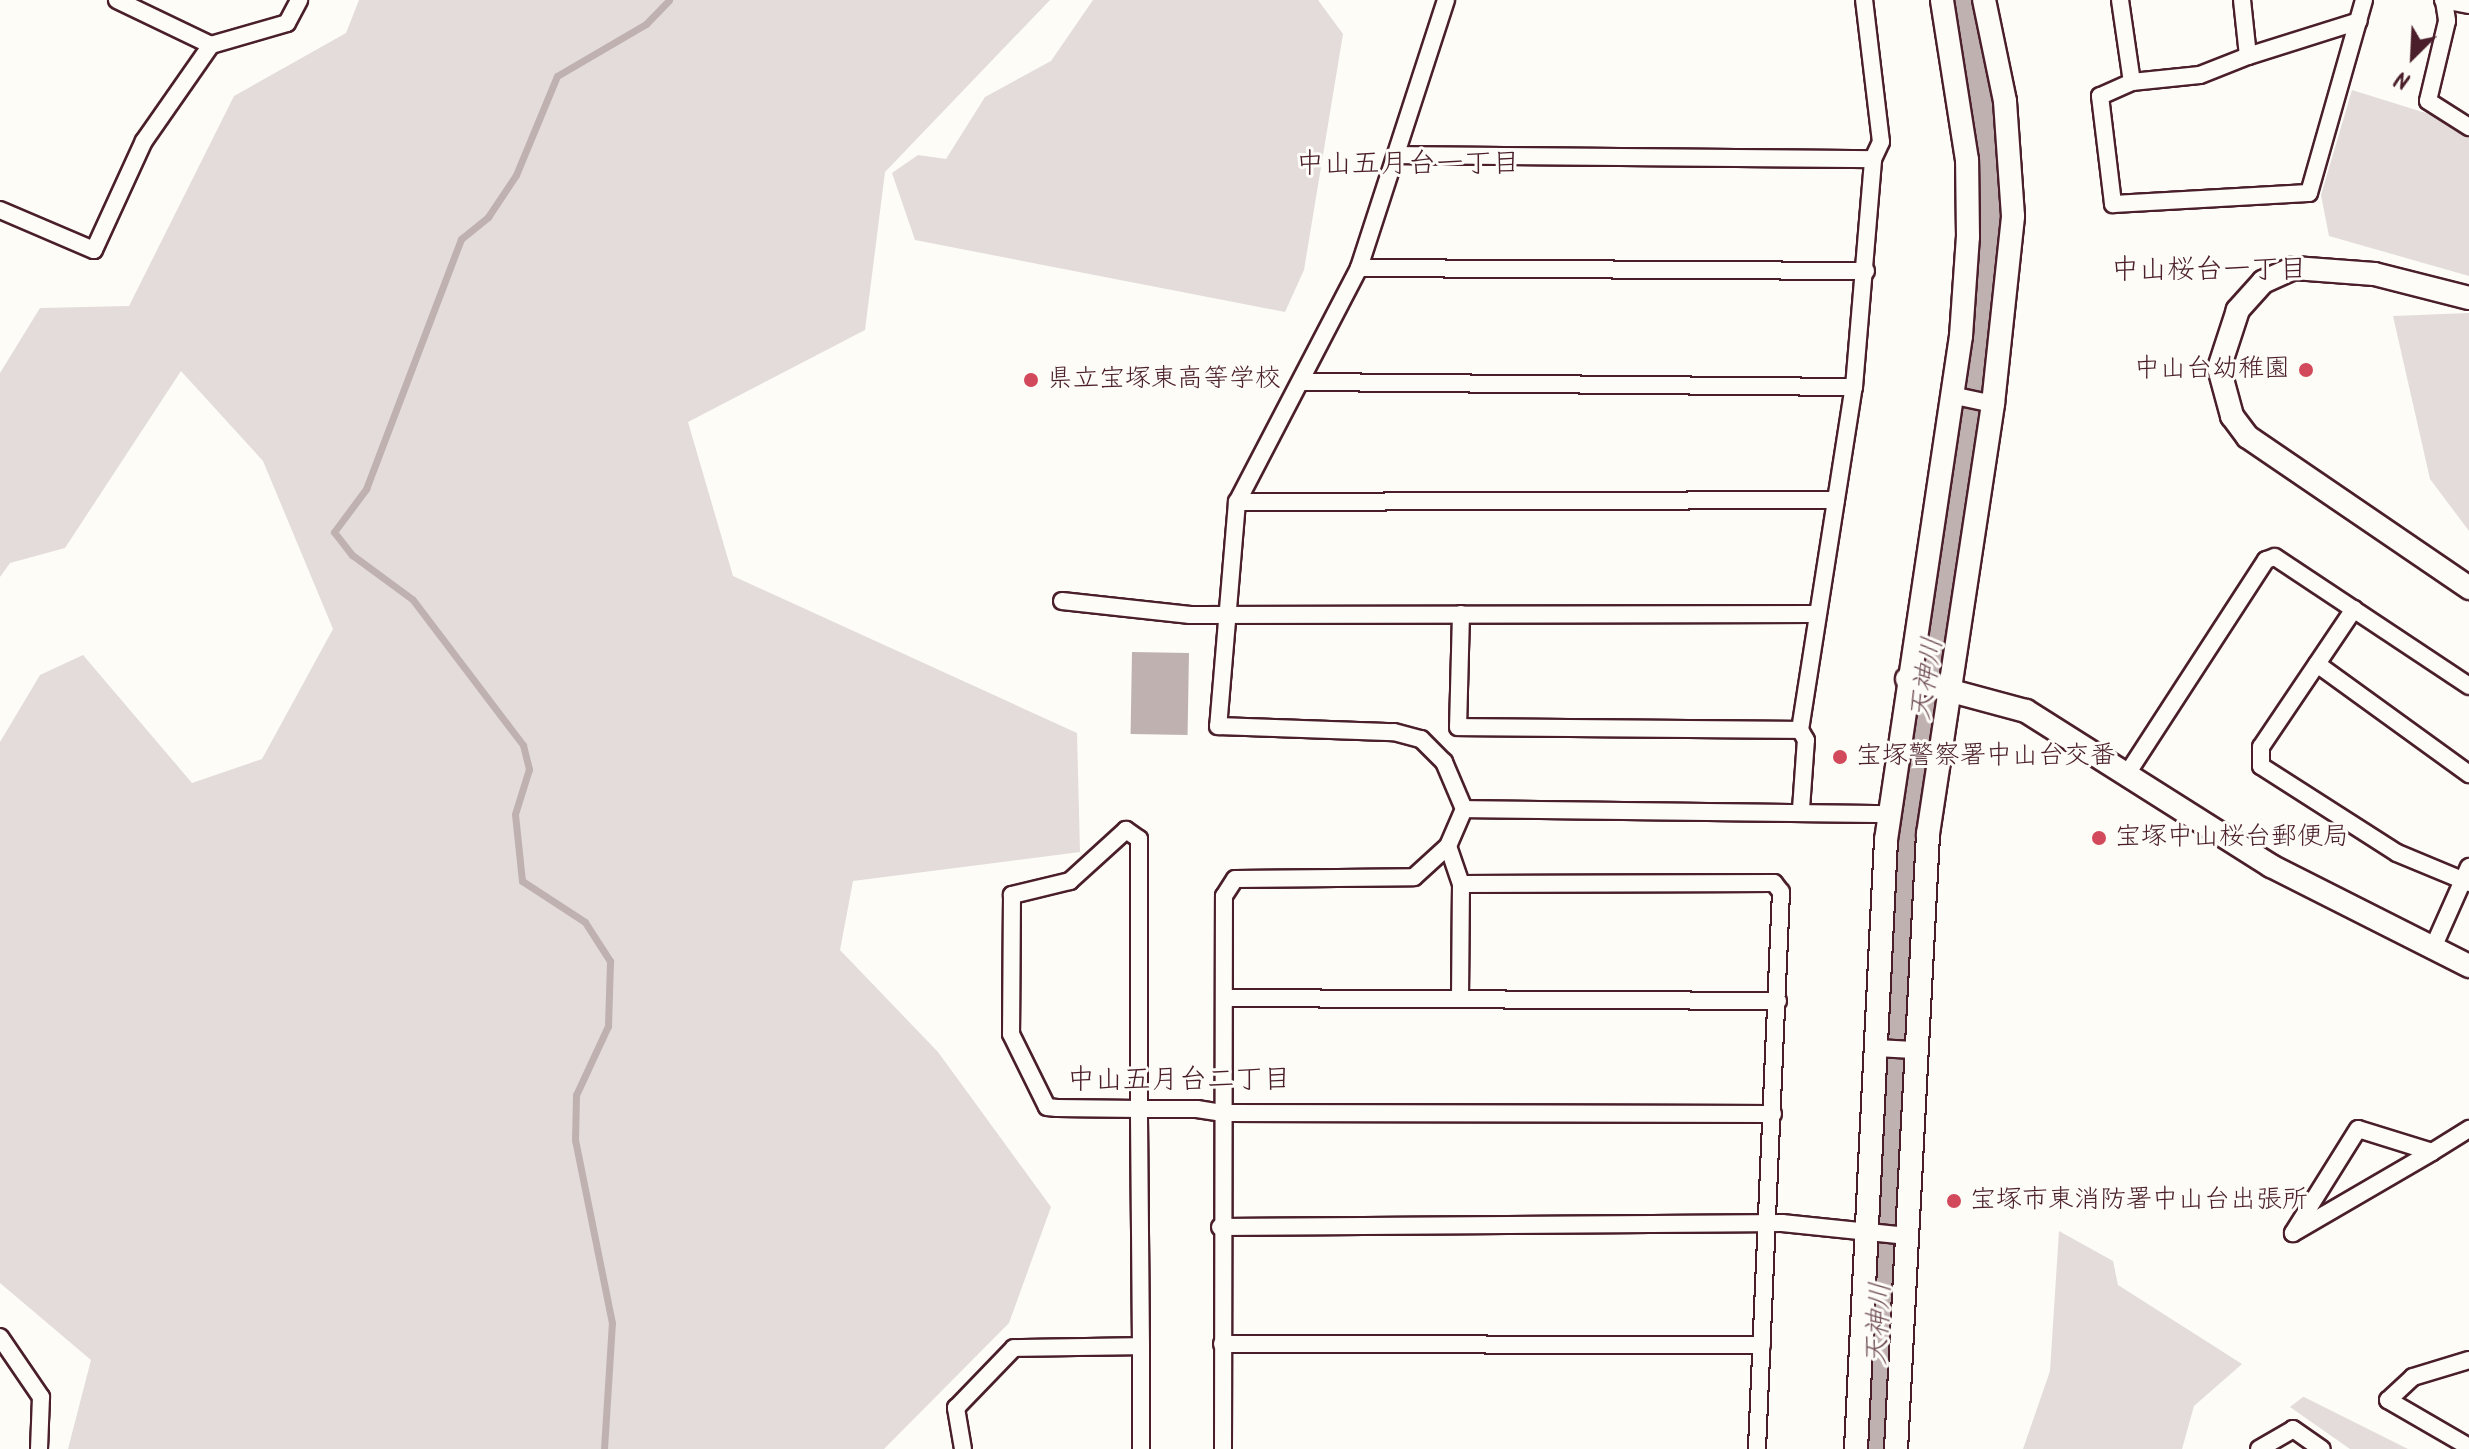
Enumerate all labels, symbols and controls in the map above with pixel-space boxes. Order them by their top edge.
north arrow [2373,16,2453,96]
text: N [2390,60,2417,97]
district label: 中山五月台一丁目 [1296,148,1520,182]
district label: 中山桜台一丁目 [2111,254,2307,288]
place label: 中山台幼稚園 [2134,354,2290,386]
marker: 中山台幼稚園 [2297,361,2315,379]
place label: 県立宝塚東高等学校 [1047,364,1281,396]
marker: 県立宝塚東高等学校 [1022,371,1040,389]
water label: 天神川 [1905,635,1951,723]
place label: 宝塚警察署中山台交番 [1856,741,2116,773]
marker: 宝塚警察署中山台交番 [1831,748,1849,766]
place label: 宝塚中山桜台郵便局 [2115,822,2349,854]
marker: 宝塚中山桜台郵便局 [2090,829,2108,847]
district label: 中山五月台二丁目 [1067,1064,1291,1098]
place label: 宝塚市東消防署中山台出張所 [1970,1185,2308,1217]
marker: 宝塚市東消防署中山台出張所 [1945,1192,1963,1210]
water label: 天神川 [1861,1281,1899,1367]

